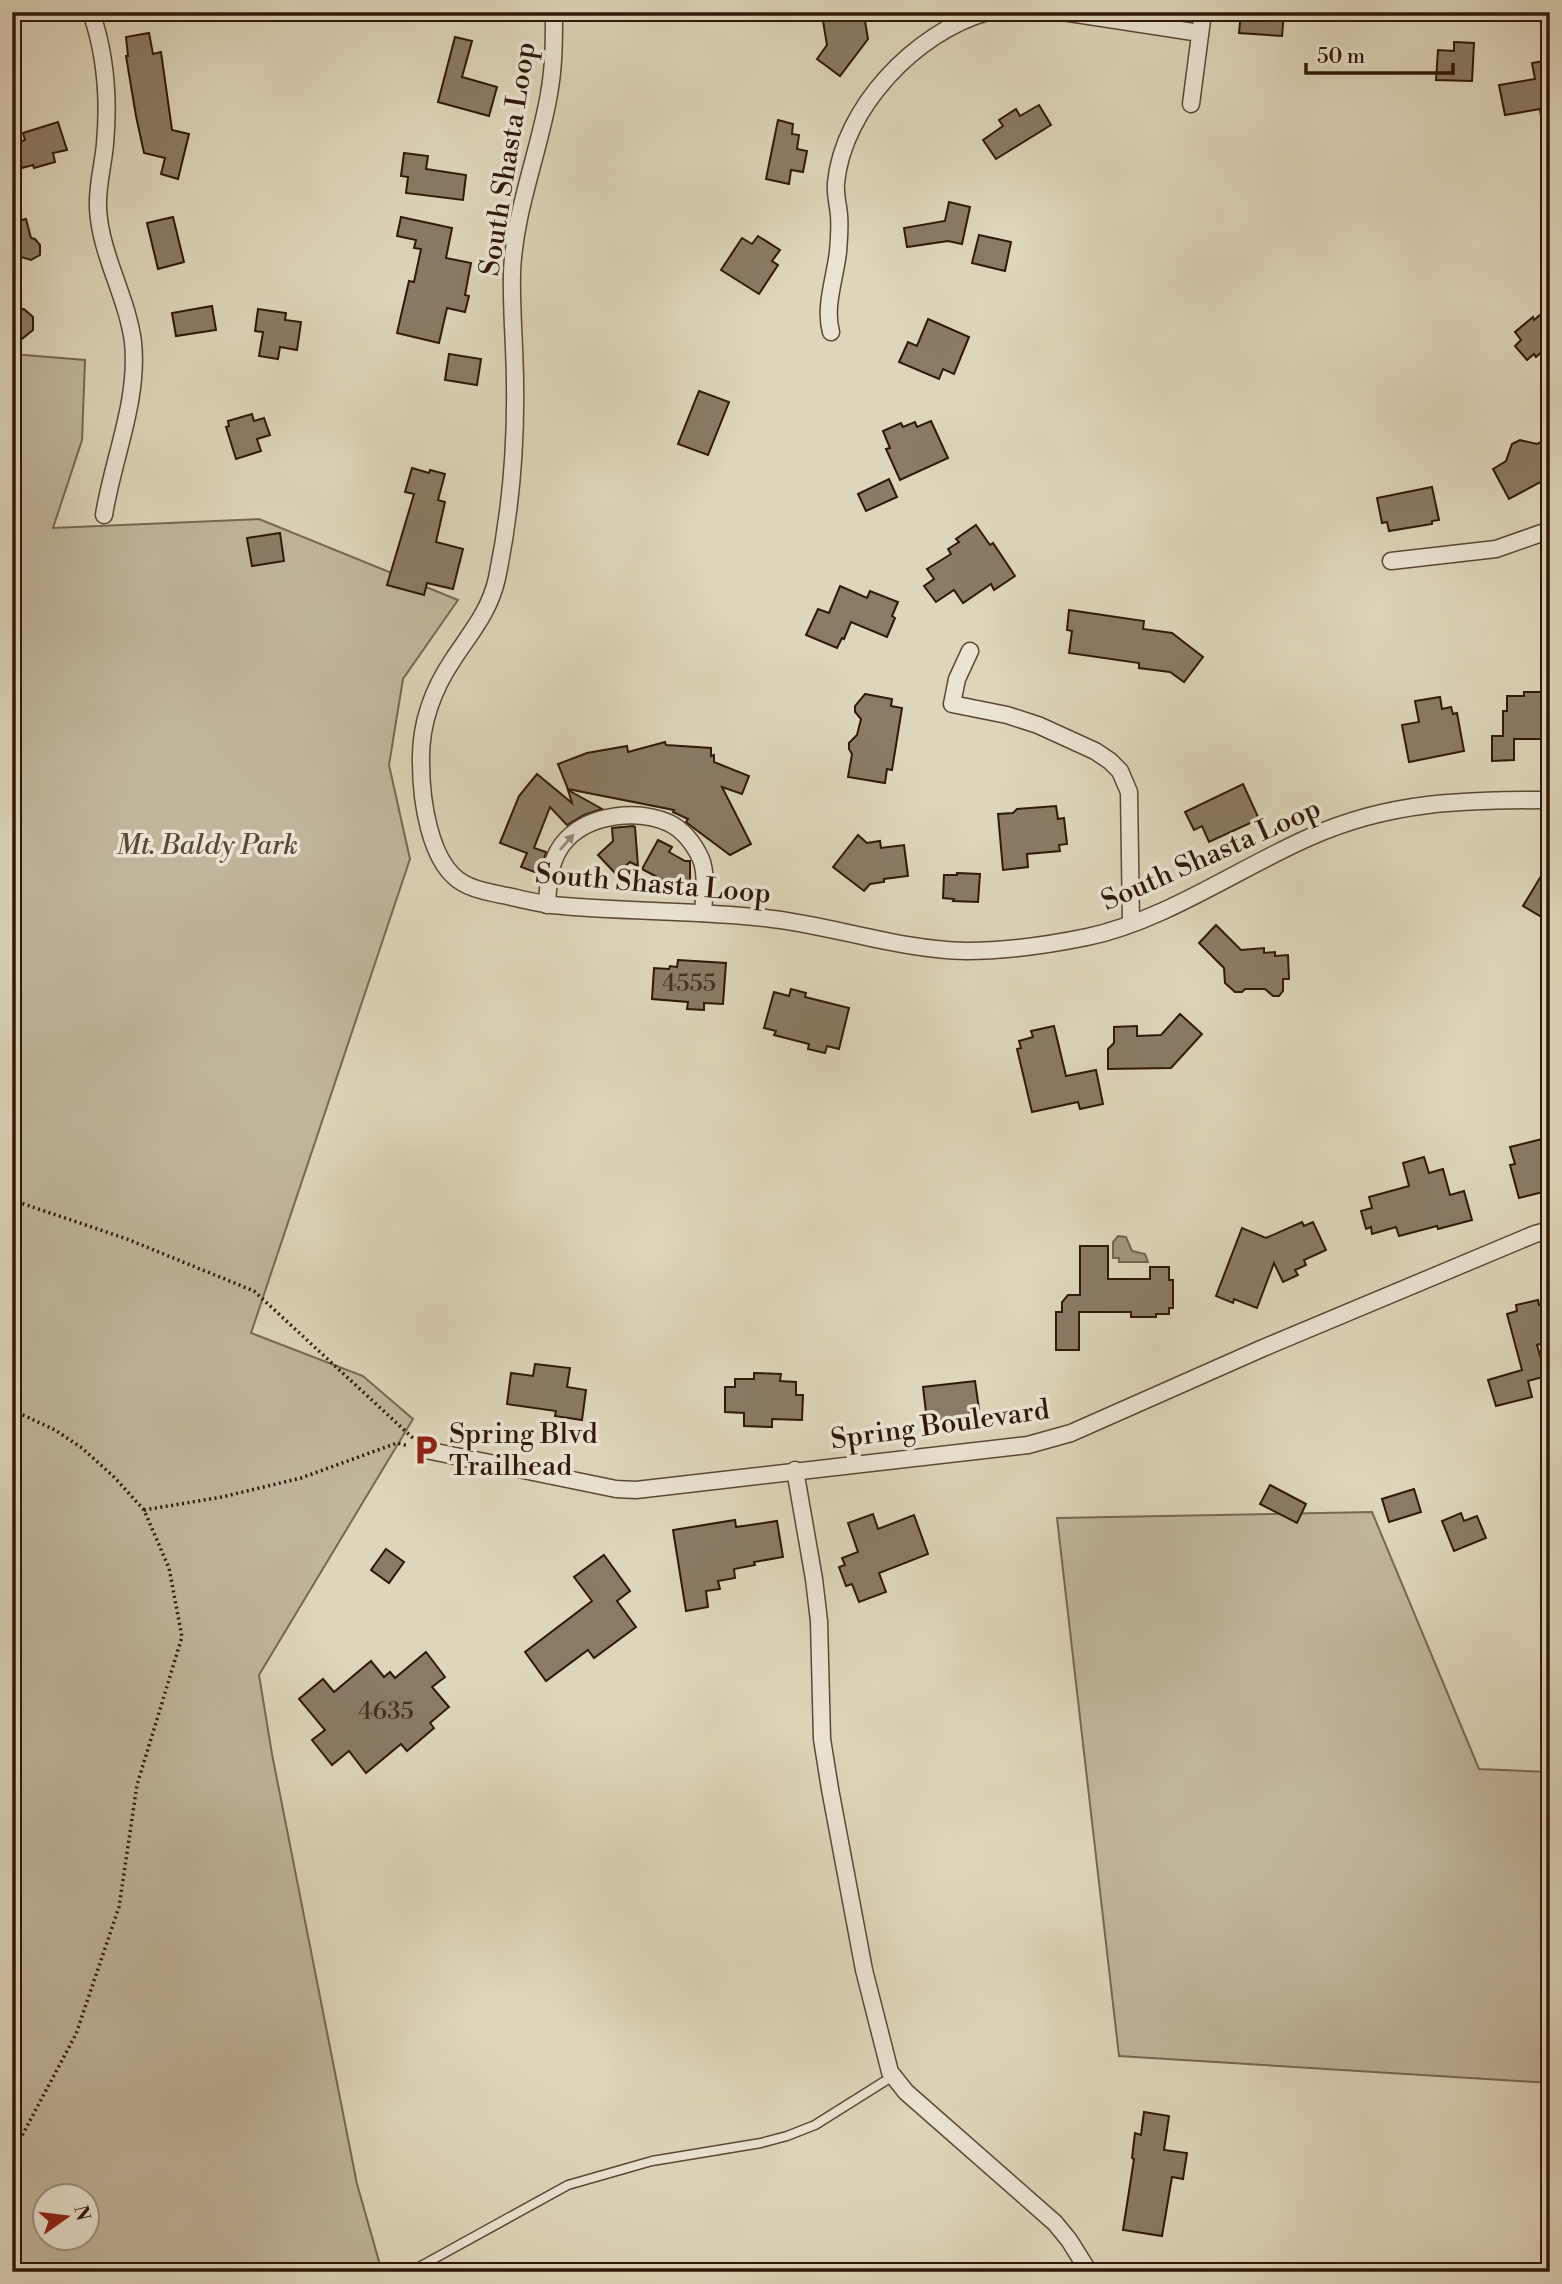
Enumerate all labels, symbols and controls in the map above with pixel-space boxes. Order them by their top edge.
scale bar [1306,32,1454,76]
street label: South Shasta Loop [472,40,544,278]
text: 50 m [1317,44,1365,70]
street label: South Shasta Loop [1096,791,1326,919]
park label: Mt. Baldy Park [116,828,298,863]
one-way arrow [559,833,575,851]
street label: South Shasta Loop [534,856,772,912]
house number: 4555 [662,969,716,999]
street label: Spring Boulevard [828,1392,1052,1458]
place label: Spring Blvd Trailhead [449,1417,598,1484]
parking icon: Spring Blvd Trailhead [409,1433,443,1467]
house number: 4635 [358,1697,414,1727]
north arrow [32,2182,102,2252]
text: N [68,2203,95,2223]

